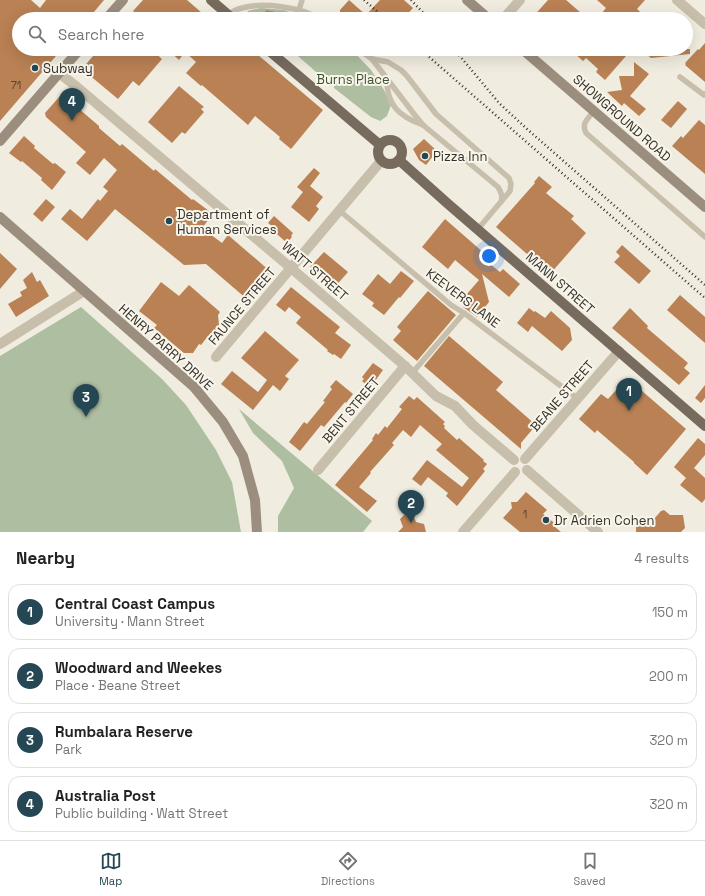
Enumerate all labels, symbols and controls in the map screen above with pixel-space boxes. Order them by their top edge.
search box [12,12,693,56]
icon: search [26,23,48,45]
text: Search here [58,25,144,44]
place label: Subway [43,60,93,77]
marker: Subway [30,63,40,73]
park label: Burns Place [316,71,390,88]
street label: SHOWGROUND ROAD [569,71,675,165]
house number: 71 [11,78,21,92]
pin: 4 [59,88,85,121]
place label: Pizza Inn [433,148,487,165]
marker: Pizza Inn [420,151,430,161]
place label: Department of Human Services [177,206,277,238]
marker: Department of Human Services [164,216,174,226]
street label: WATT STREET [278,238,352,305]
your location [479,246,499,266]
street label: MANN STREET [522,248,598,318]
street label: FAUNCE STREET [204,263,280,348]
street label: KEEVERS LANE [422,265,504,331]
street label: HENRY PARRY DRIVE [115,300,217,394]
street label: BEANE STREET [526,357,598,435]
street label: BENT STREET [318,373,384,446]
pin: 1 [616,378,642,411]
pin: 3 [73,384,99,417]
pin: 2 [398,490,424,523]
house number: 1 [523,507,527,521]
place label: Dr Adrien Cohen [554,512,654,529]
marker: Dr Adrien Cohen [541,515,551,525]
text: Nearby [16,547,75,569]
text: 4 results [634,550,689,567]
text: Central Coast Campus [55,594,215,613]
text: 1 [27,604,33,621]
text: 150 m [652,604,688,621]
text: University · Mann Street [55,613,205,630]
text: Woodward and Weekes [55,658,222,677]
text: 2 [26,668,34,685]
text: 200 m [649,668,688,685]
text: Place · Beane Street [55,677,180,694]
text: Rumbalara Reserve [55,722,193,741]
text: 3 [26,732,34,749]
text: 320 m [649,732,688,749]
text: Park [55,741,82,758]
text: Australia Post [55,786,156,805]
text: 4 [26,796,34,813]
text: 320 m [649,796,688,813]
text: Public building · Watt Street [55,805,228,822]
tab: Map [99,850,122,888]
tab: Directions [321,850,375,888]
tab: Saved [574,850,606,888]

